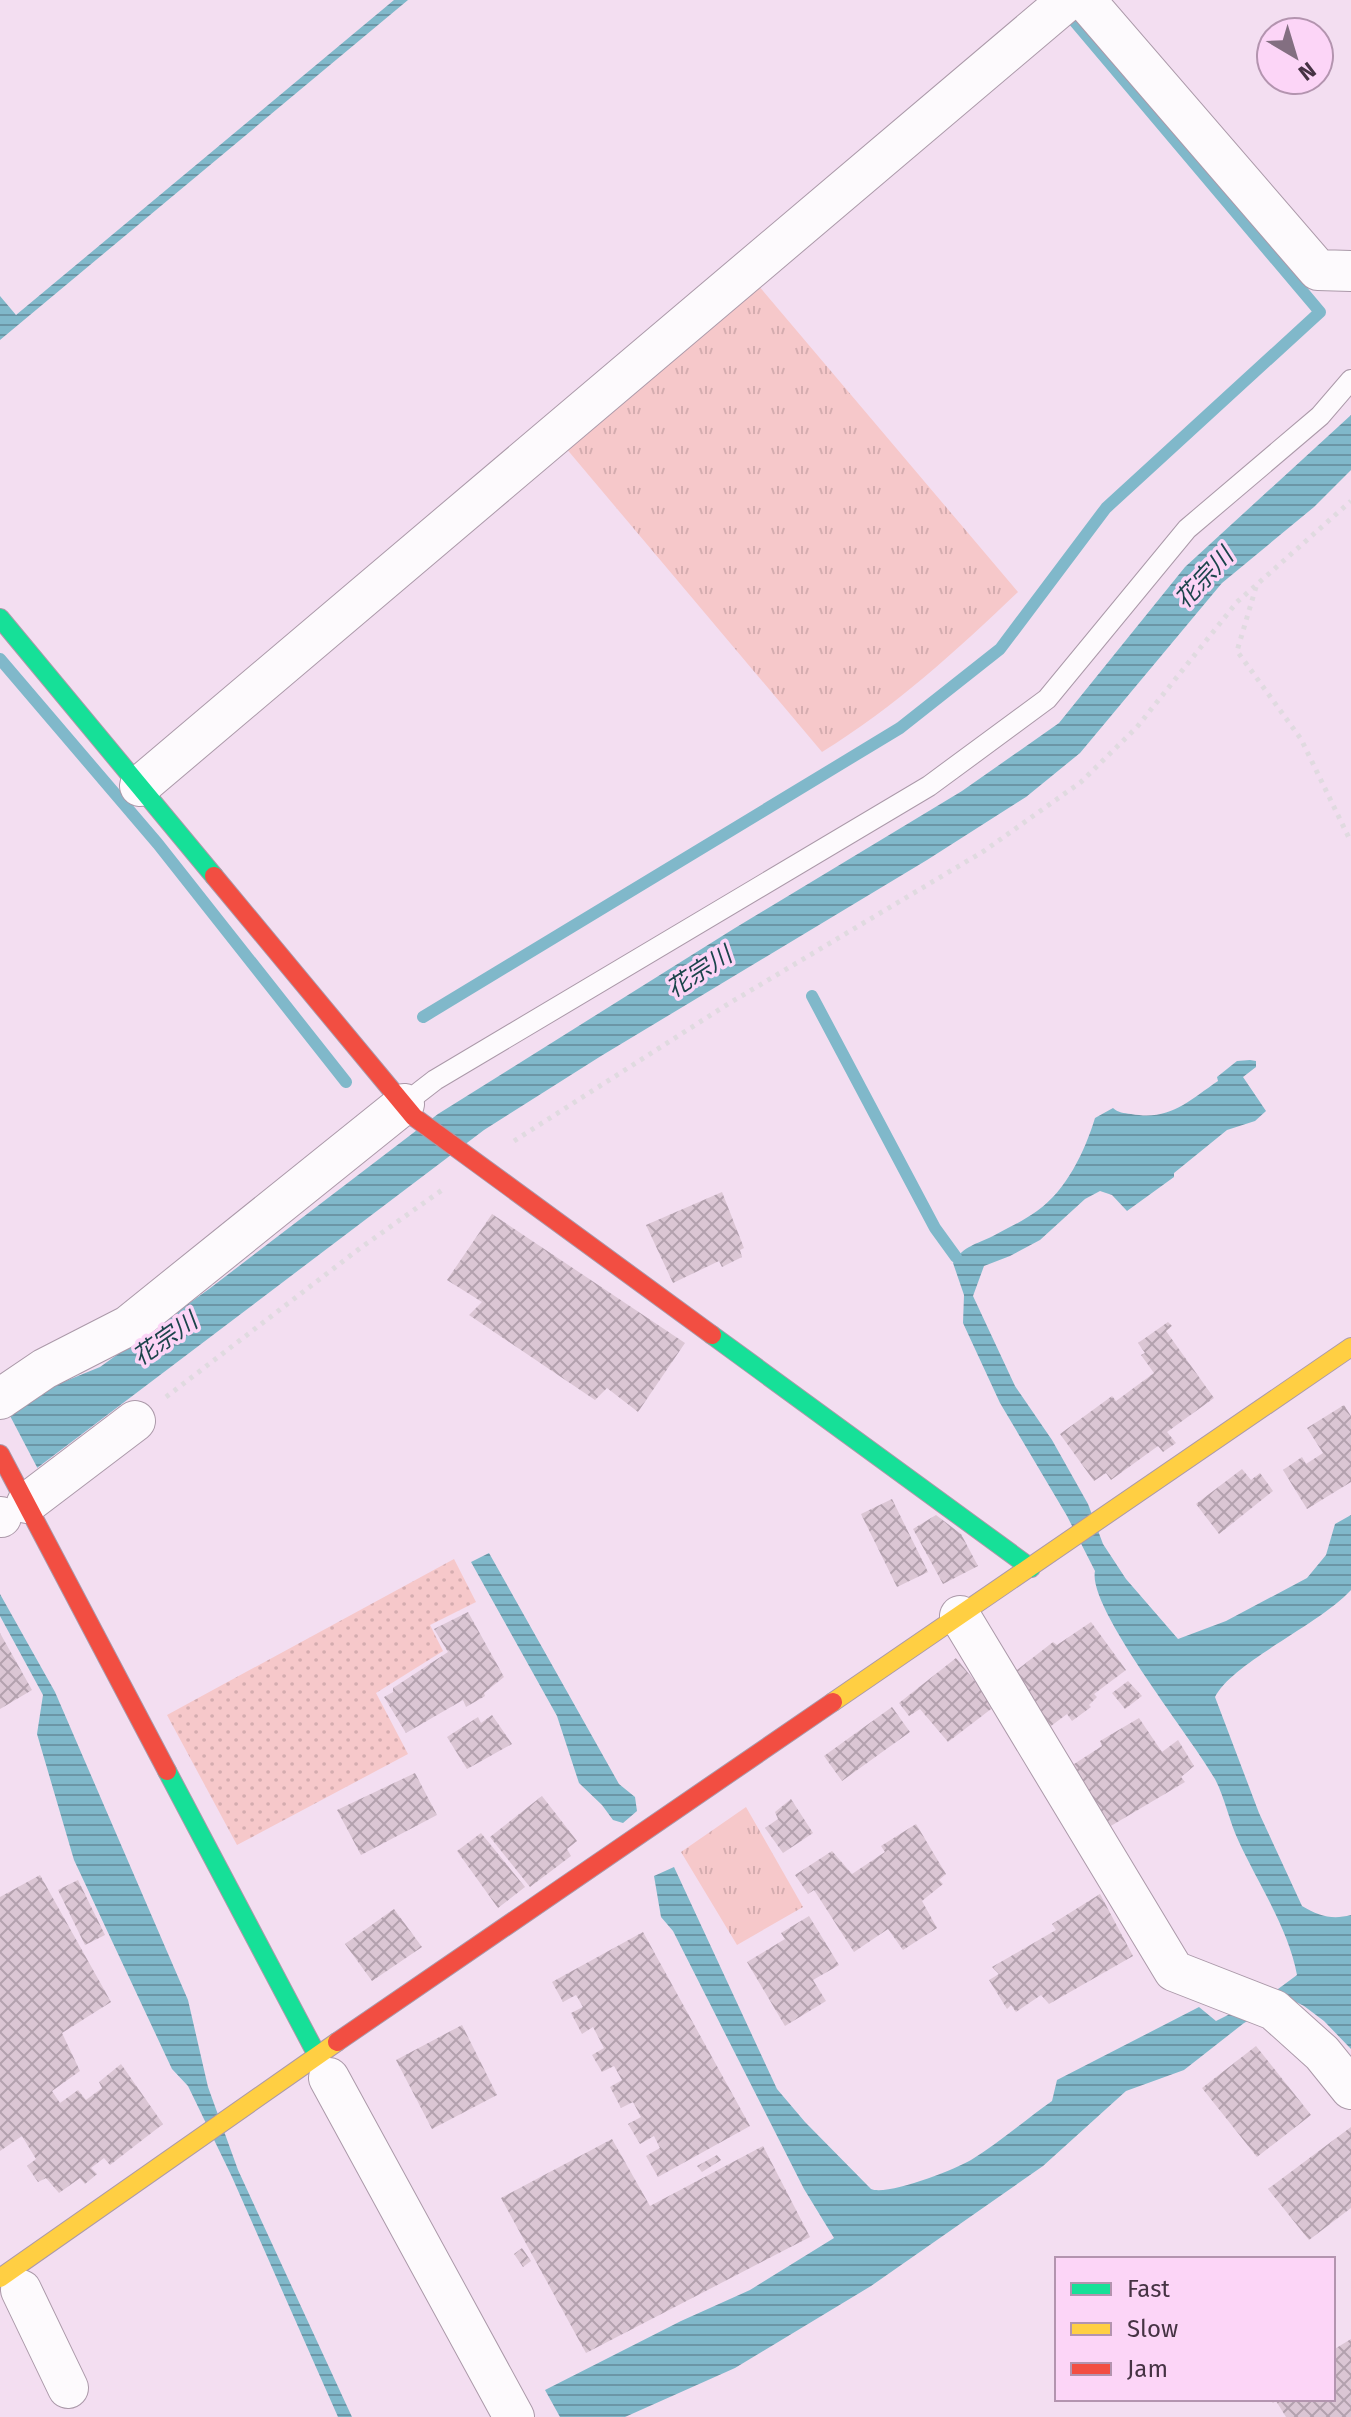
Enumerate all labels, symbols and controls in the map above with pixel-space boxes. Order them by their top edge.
north arrow [1255,16,1335,96]
text: N [1293,56,1321,86]
water label: 花宗川 [1169,540,1241,614]
water label: 花宗川 [661,939,739,1003]
water label: 花宗川 [127,1305,205,1371]
legend [1055,2257,1335,2401]
text: Fast [1127,2275,1170,2303]
text: Slow [1127,2315,1178,2343]
text: Jam [1127,2355,1168,2383]

